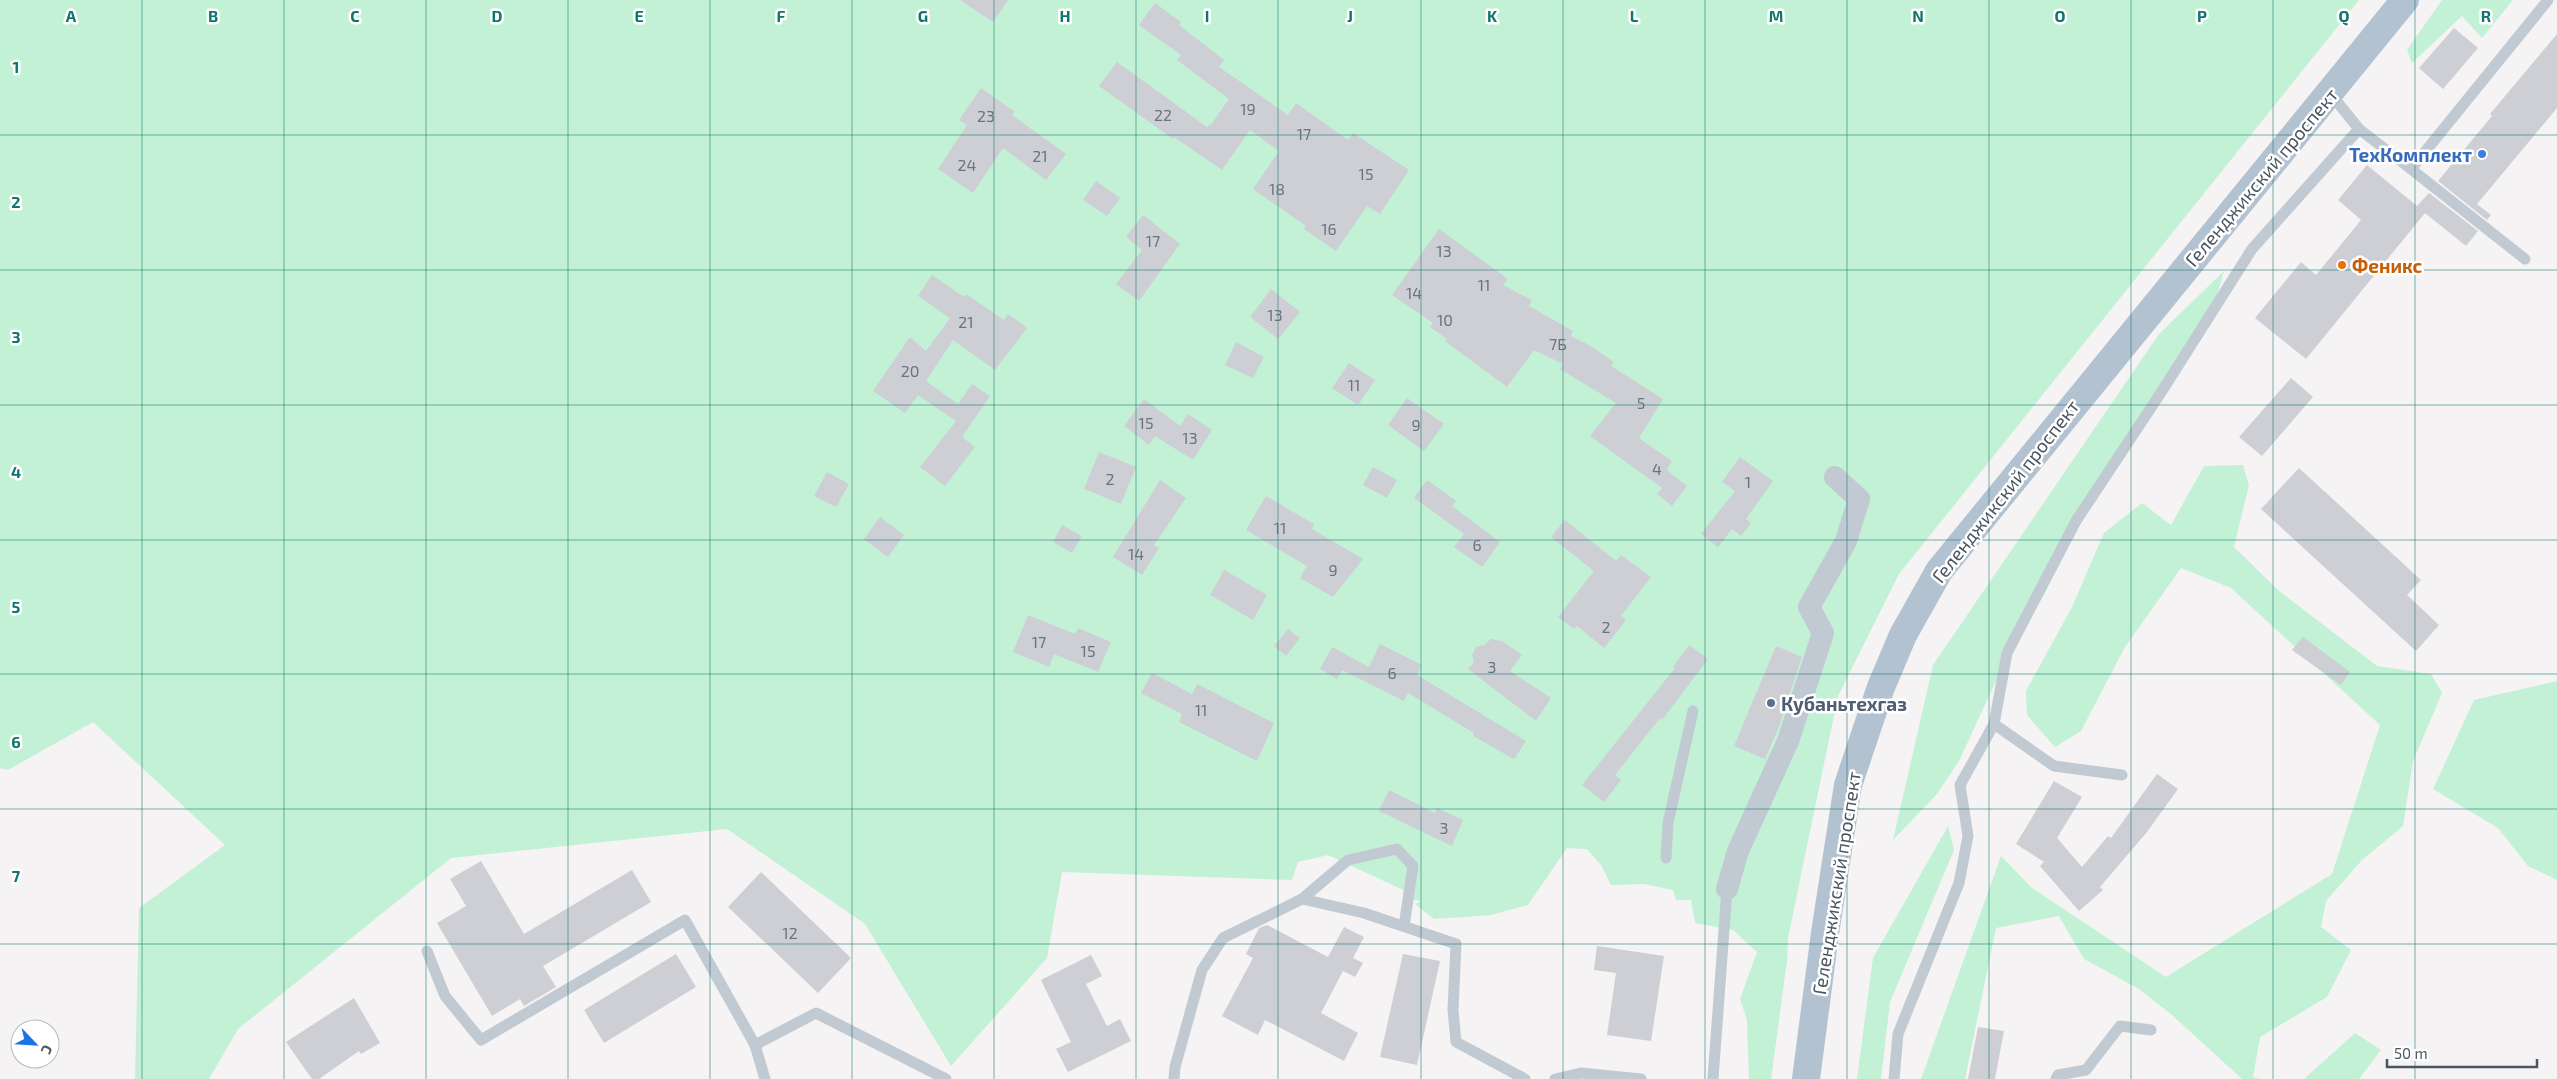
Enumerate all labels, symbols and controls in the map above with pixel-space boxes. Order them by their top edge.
text: A [66,6,77,25]
text: B [208,6,218,25]
text: C [350,6,360,25]
text: D [492,6,503,25]
text: E [634,6,644,25]
text: F [777,6,786,25]
text: G [918,6,928,25]
text: H [1059,6,1071,25]
text: I [1205,6,1209,25]
text: J [1347,6,1353,25]
text: K [1487,6,1498,25]
text: L [1630,6,1639,25]
text: M [1769,6,1783,25]
text: N [1912,6,1924,25]
text: O [2054,6,2066,25]
text: P [2197,6,2207,25]
text: Q [2338,6,2350,26]
text: R [2481,6,2491,25]
text: 1 [13,57,19,76]
street label: Геленджикский проспект [2180,83,2342,271]
house number: 19 [1240,99,1256,118]
house number: 22 [1154,105,1172,124]
house number: 23 [977,106,995,125]
house number: 17 [1297,124,1311,143]
place label: ТехКомплект [2349,143,2472,166]
house number: 21 [1032,146,1048,165]
marker: ТехКомплект [2476,148,2488,160]
house number: 24 [958,155,977,174]
house number: 15 [1359,164,1373,183]
house number: 18 [1269,179,1285,198]
text: 2 [11,192,21,211]
house number: 16 [1321,219,1337,238]
house number: 17 [1146,231,1160,250]
house number: 13 [1436,241,1452,260]
place label: Феникс [2352,254,2423,277]
marker: Феникс [2336,259,2348,271]
house number: 11 [1478,275,1490,294]
house number: 14 [1406,283,1422,302]
house number: 13 [1267,305,1283,324]
house number: 10 [1437,310,1453,329]
house number: 21 [958,312,974,331]
text: 3 [11,327,21,346]
house number: 7Б [1549,334,1567,353]
house number: 20 [901,361,919,380]
house number: 11 [1348,375,1360,394]
house number: 5 [1637,393,1645,412]
street label: Геленджикский проспект [1927,395,2083,587]
house number: 15 [1139,413,1153,432]
house number: 9 [1411,415,1421,434]
house number: 13 [1182,428,1198,447]
house number: 4 [1652,459,1662,478]
text: 4 [11,462,21,481]
house number: 2 [1106,469,1115,488]
house number: 1 [1745,472,1751,491]
house number: 11 [1274,518,1286,537]
house number: 6 [1472,535,1482,554]
house number: 14 [1128,544,1144,563]
house number: 9 [1328,560,1338,579]
text: 5 [12,597,21,616]
house number: 2 [1602,617,1611,636]
house number: 17 [1032,632,1046,651]
house number: 15 [1081,641,1095,660]
house number: 3 [1488,657,1496,676]
house number: 6 [1387,663,1397,682]
place label: Кубаньтехгаз [1781,692,1907,715]
marker: Кубаньтехгаз [1765,697,1777,709]
house number: 11 [1195,700,1207,719]
text: 6 [11,732,21,751]
street label: Геленджикский проспект [1807,770,1865,996]
house number: 3 [1440,818,1448,837]
text: 7 [12,866,21,885]
house number: 12 [782,923,798,942]
north arrow [10,1019,60,1069]
scale bar [2387,1036,2537,1068]
text: С [38,1042,57,1057]
text: 50 m [2394,1044,2428,1062]

